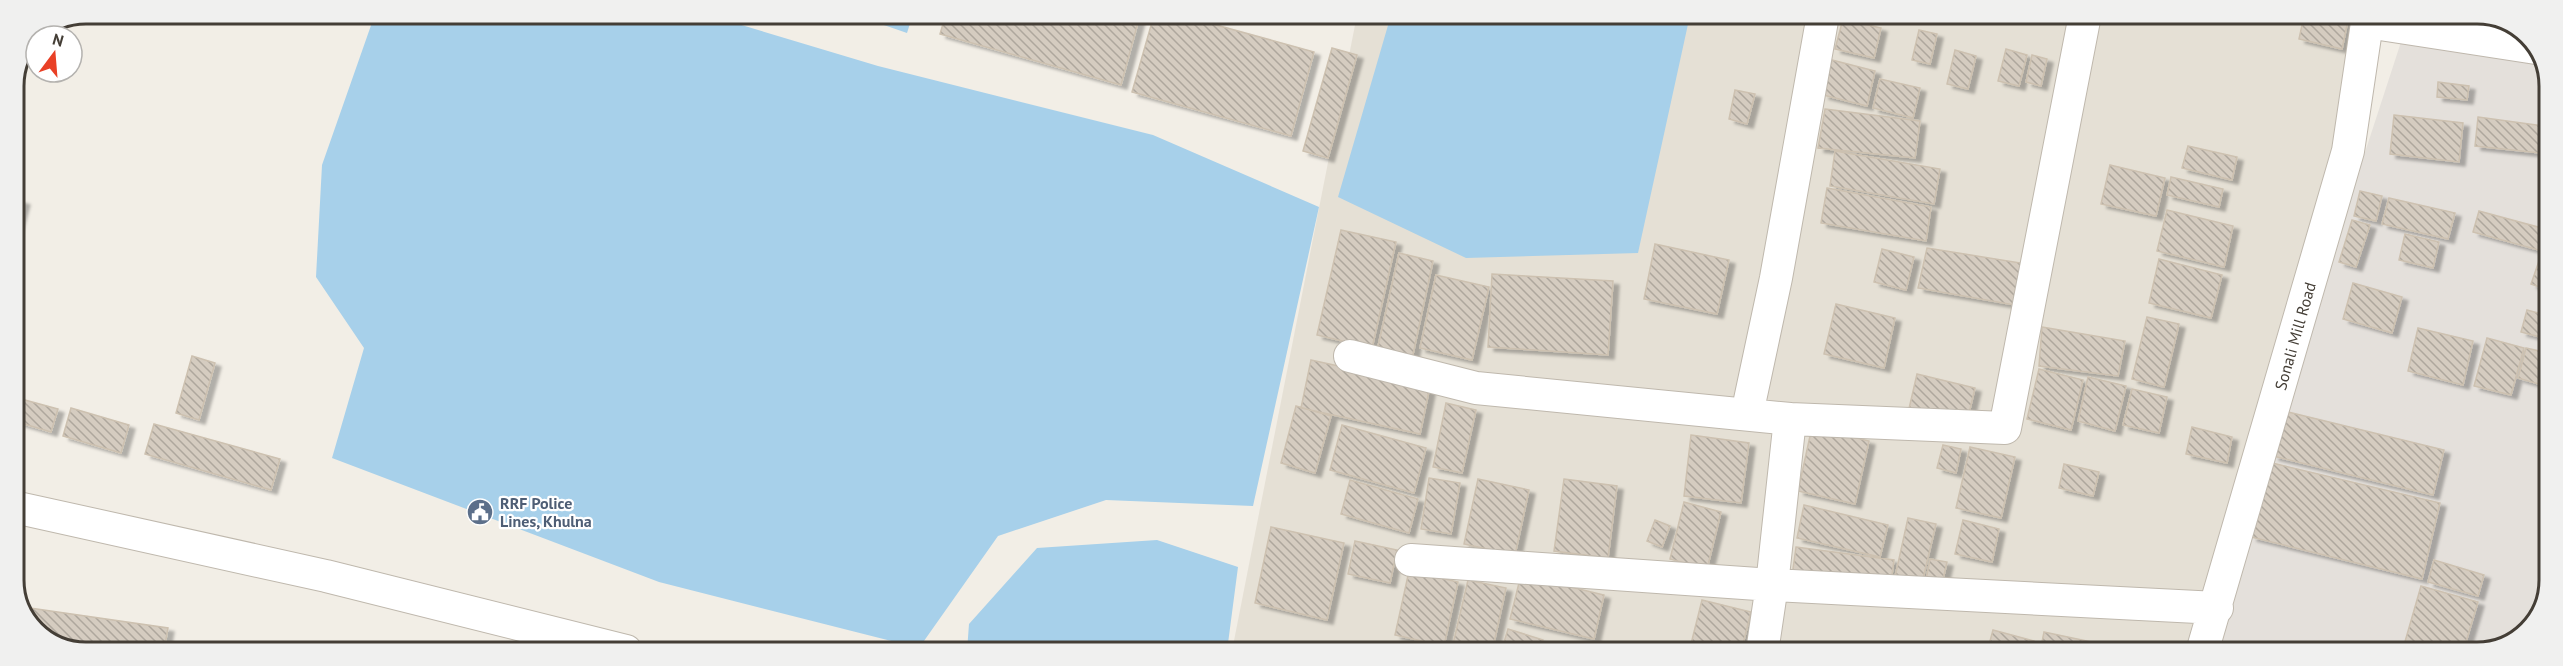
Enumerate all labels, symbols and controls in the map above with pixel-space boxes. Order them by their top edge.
north arrow [24,24,84,84]
text: N [50,29,66,51]
street label: Sonali Mill Road [2270,280,2320,392]
place label: RRF Police Lines, Khulna [500,493,592,531]
public building icon: RRF Police Lines, Khulna [465,497,495,527]

